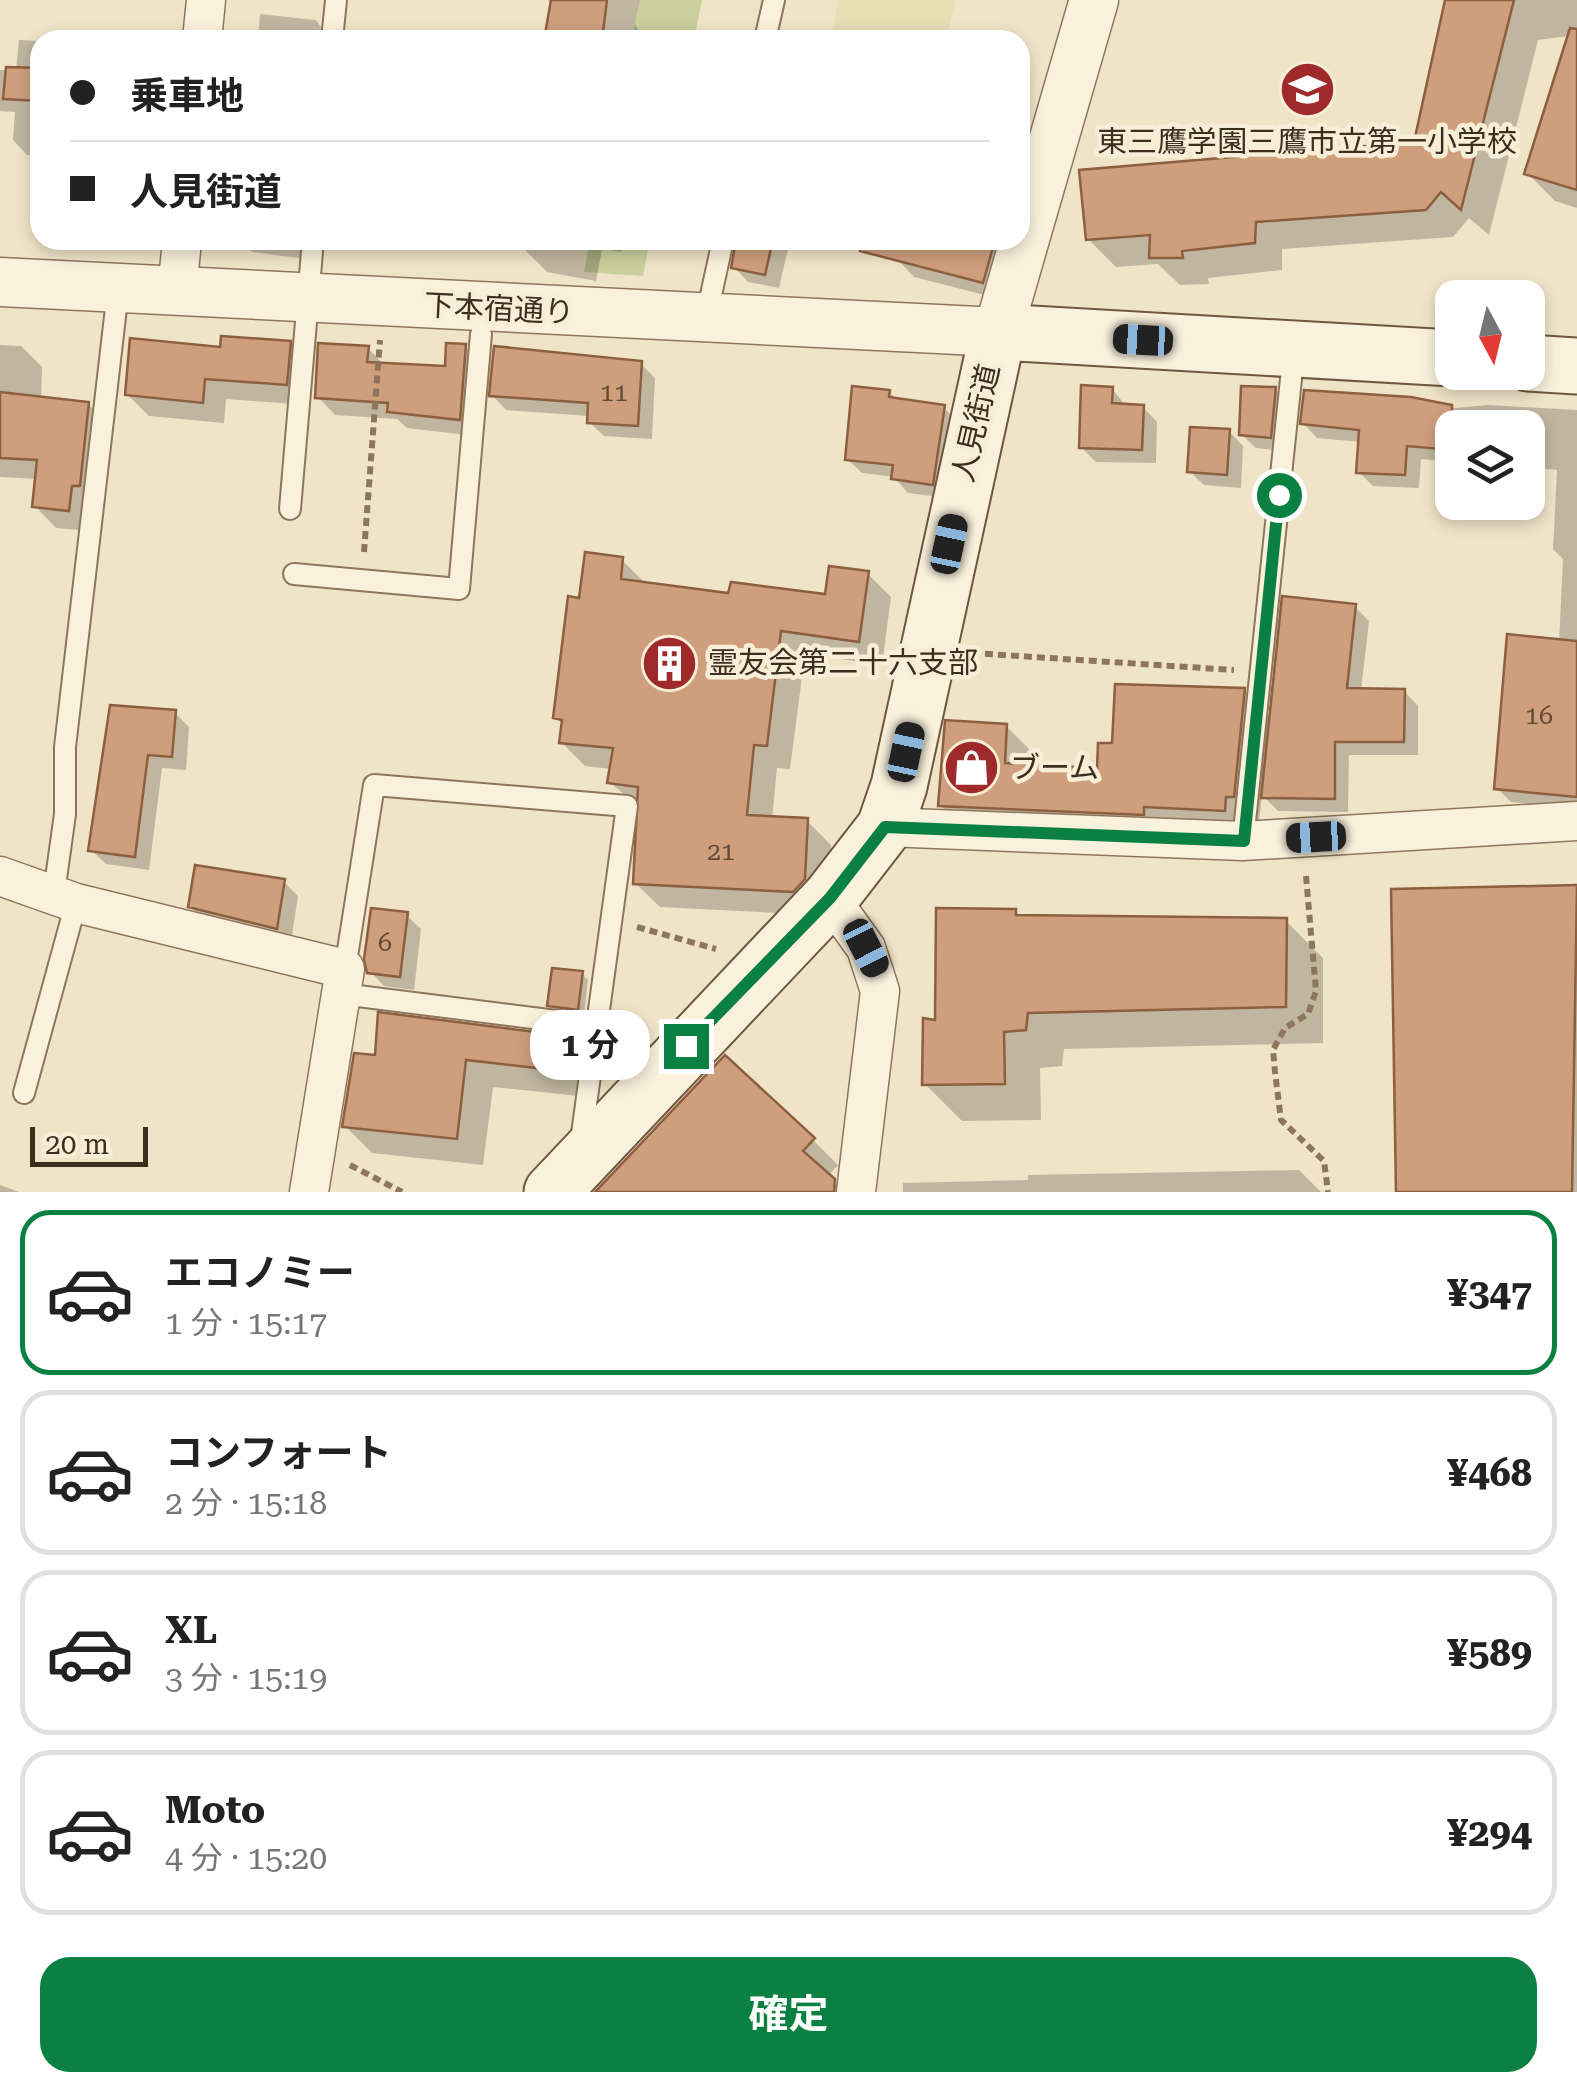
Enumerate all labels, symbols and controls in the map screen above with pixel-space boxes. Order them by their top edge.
school or university icon: 東三鷹学園三鷹市立第一小学校 [1277,60,1337,120]
text: 乗車地 [130,74,244,118]
place label: 東三鷹学園三鷹市立第一小学校 [1097,124,1517,159]
text: 人見街道 [130,170,282,214]
north arrow [1435,280,1545,390]
map controls [1435,280,1545,520]
street label: 下本宿通り [423,287,575,330]
car [1112,323,1174,357]
street label: 人見街道 [945,360,1006,485]
house number: 11 [600,378,628,407]
button: layers [1435,410,1545,520]
route start [1257,473,1302,518]
car [928,512,970,576]
building icon: 霊友会第二十六支部 [639,633,699,693]
place label: 霊友会第二十六支部 [708,645,978,680]
house number: 16 [1525,701,1553,730]
car [885,720,927,784]
shop icon: ブーム [941,738,1001,798]
place label: ブーム [1010,750,1099,785]
car [1285,820,1347,854]
house number: 21 [707,837,735,866]
car [839,914,893,982]
house number: 6 [378,928,392,957]
callout: 1 分 [531,1011,651,1081]
route end [664,1024,709,1069]
text: 1 分 [561,1026,619,1064]
scale bar [30,1122,148,1166]
text: 20 m [45,1128,109,1161]
icon: car [45,1248,135,1338]
text: エコノミー [165,1251,355,1295]
text: ¥347 [1447,1271,1532,1315]
text: 1 分 · 15:17 [165,1304,327,1342]
icon: car [45,1428,135,1518]
text: コンフォート [165,1431,392,1475]
text: ¥468 [1447,1451,1532,1495]
text: 2 分 · 15:18 [165,1484,327,1522]
icon: car [45,1608,135,1698]
text: XL [165,1608,217,1652]
text: ¥589 [1447,1631,1532,1675]
text: 3 分 · 15:19 [165,1659,327,1697]
icon: car [45,1788,135,1878]
text: Moto [165,1788,265,1832]
text: ¥294 [1447,1811,1532,1855]
text: 4 分 · 15:20 [165,1839,327,1877]
button: 確定 [40,1957,1537,2072]

